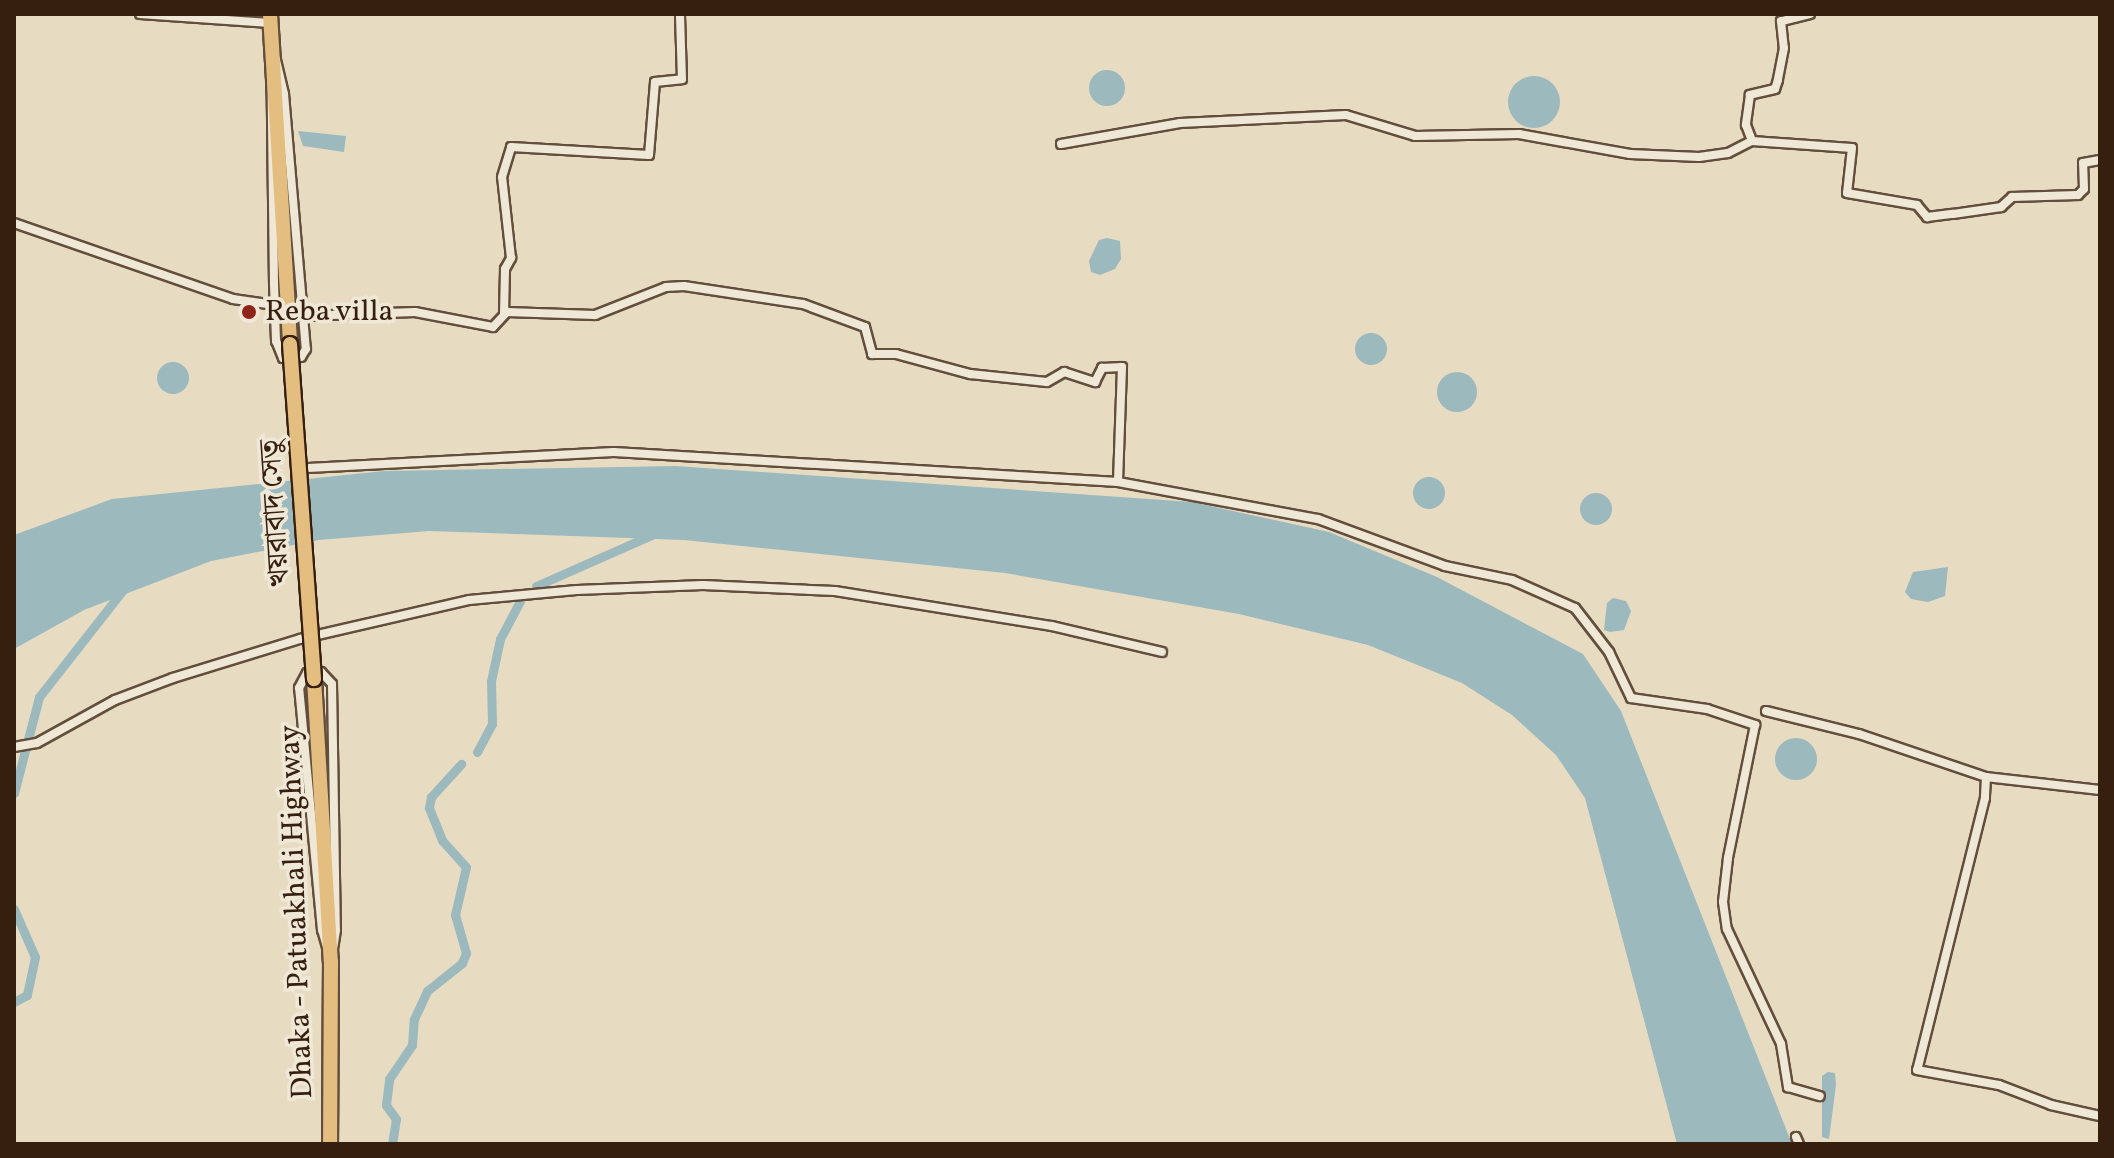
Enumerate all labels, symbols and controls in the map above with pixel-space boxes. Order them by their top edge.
place label: Reba villa [265,294,394,330]
marker: Reba villa [240,303,258,321]
street label: খয়রাবাদ সেতু [253,438,299,588]
street label: Dhaka - Patuakhali Highway [272,724,322,1100]

